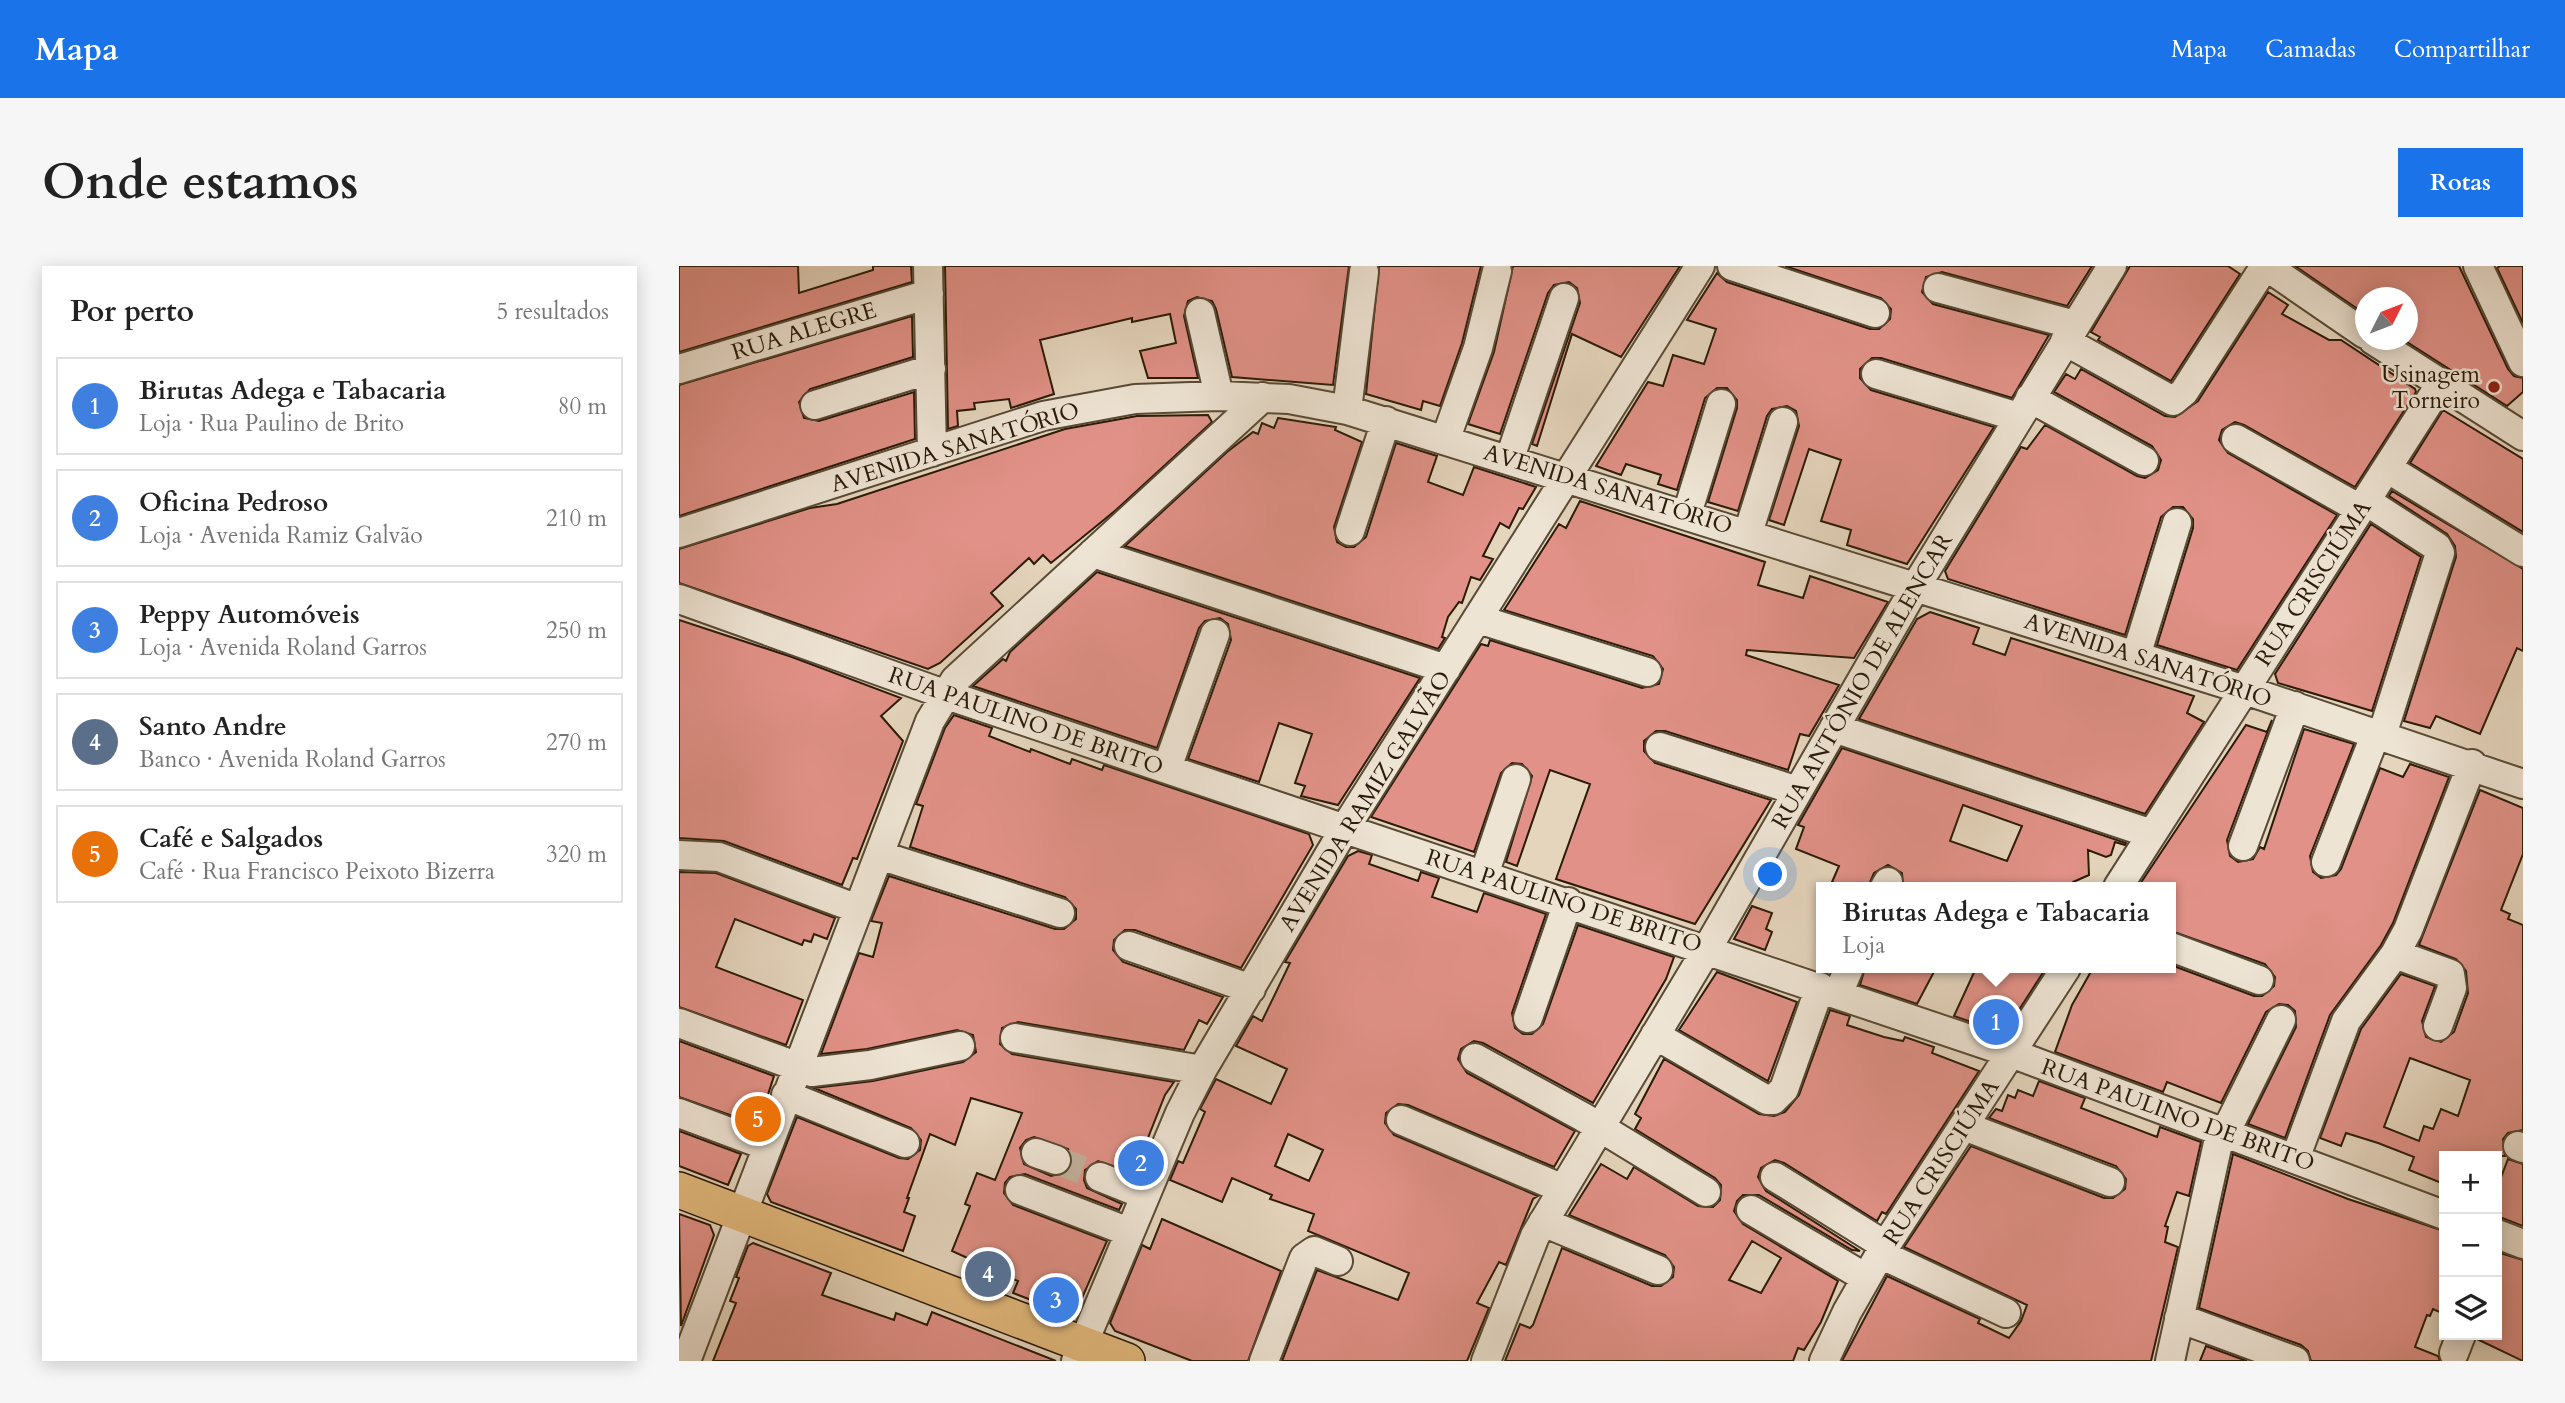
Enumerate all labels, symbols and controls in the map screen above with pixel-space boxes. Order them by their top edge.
text: Mapa [35,27,119,72]
text: Mapa [2171,33,2227,66]
text: Camadas [2265,33,2356,66]
text: Compartilhar [2394,33,2530,66]
button: Rotas [2398,148,2523,217]
text: Onde estamos [42,149,358,216]
north arrow [2355,287,2418,350]
text: Por perto [70,291,194,332]
street label: RUA ALEGRE [728,294,880,368]
text: 5 resultados [496,296,609,327]
place label: Usinagem Torneiro [2381,359,2481,416]
text: Birutas Adega e Tabacaria [139,373,446,408]
marker: Usinagem Torneiro [2486,379,2502,395]
text: 1 [89,391,101,422]
text: 80 m [558,391,607,422]
street label: AVENIDA SANATÓRIO [827,393,1083,500]
text: Loja · Rua Paulino de Brito [139,408,404,439]
street label: AVENIDA SANATÓRIO [1480,435,1736,542]
text: Oficina Pedroso [139,485,328,520]
street label: RUA CRISCIÚMA [2247,493,2379,672]
text: 2 [89,503,101,534]
text: 210 m [546,503,607,534]
text: Loja · Avenida Ramiz Galvão [139,520,423,551]
street label: RUA ANTÔNIO DE ALENCAR [1764,527,1960,834]
text: Peppy Automóveis [139,597,360,632]
street label: AVENIDA SANATÓRIO [2020,604,2276,715]
text: 3 [89,615,101,646]
text: 250 m [546,615,607,646]
text: Loja · Avenida Roland Garros [139,632,427,663]
street label: RUA PAULINO DE BRITO [884,659,1168,783]
street label: AVENIDA RAMIZ GALVÃO [1271,664,1458,937]
text: Santo Andre [139,709,287,744]
text: 4 [89,727,101,758]
text: 270 m [546,727,607,758]
text: Banco · Avenida Roland Garros [139,744,446,775]
text: Café e Salgados [139,821,323,856]
text: 5 [89,839,101,870]
text: 320 m [546,839,607,870]
street label: RUA PAULINO DE BRITO [1422,842,1706,960]
text: Café · Rua Francisco Peixoto Bizerra [139,856,495,887]
your location [1753,857,1787,891]
popup [1816,882,2176,973]
text: Birutas Adega e Tabacaria [1842,895,2150,930]
text: Loja [1842,930,1885,961]
pin: 1 [1973,996,2019,1048]
street label: RUA PAULINO DE BRITO [2037,1051,2319,1179]
street label: RUA CRISCIÚMA [1875,1072,2007,1251]
pin: 5 [735,1093,781,1145]
pin: 2 [1118,1137,1164,1189]
map controls [2439,1151,2502,1340]
button: + [2439,1151,2502,1214]
button: − [2439,1214,2502,1277]
pin: 4 [965,1248,1011,1300]
pin: 3 [1033,1274,1079,1326]
button: layers [2439,1277,2502,1340]

